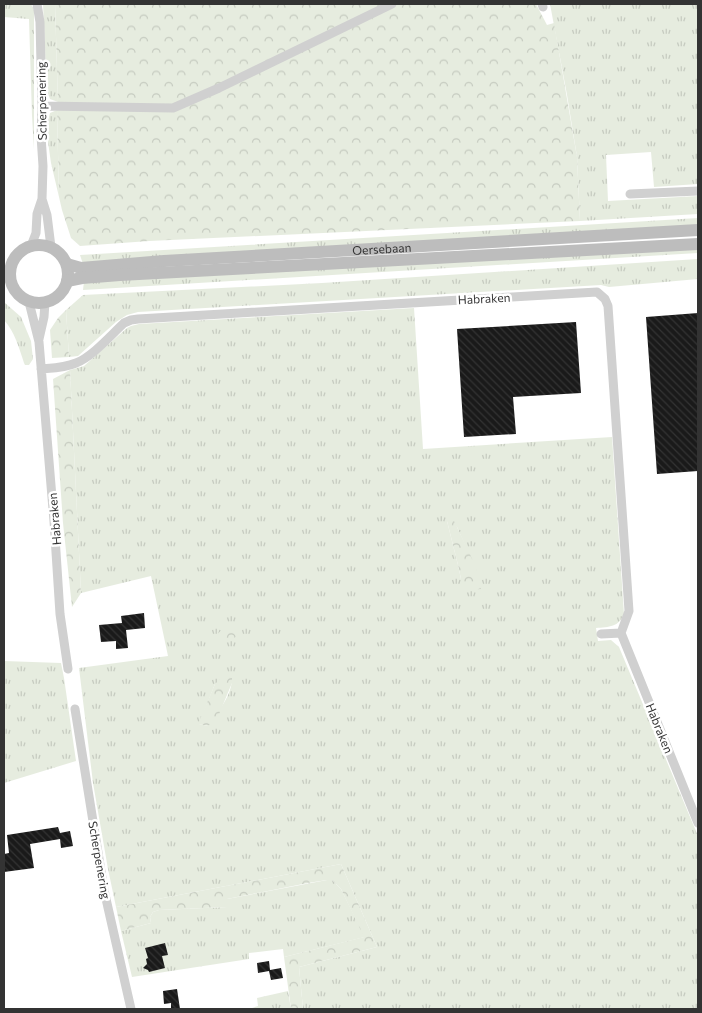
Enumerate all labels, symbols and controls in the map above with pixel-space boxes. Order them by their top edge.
street label: Scherpenering [33,61,49,141]
street label: Oersebaan [352,240,412,257]
street label: Habraken [457,290,511,306]
street label: Habraken [45,492,63,546]
street label: Habraken [644,701,676,755]
street label: Scherpenering [86,820,114,901]

